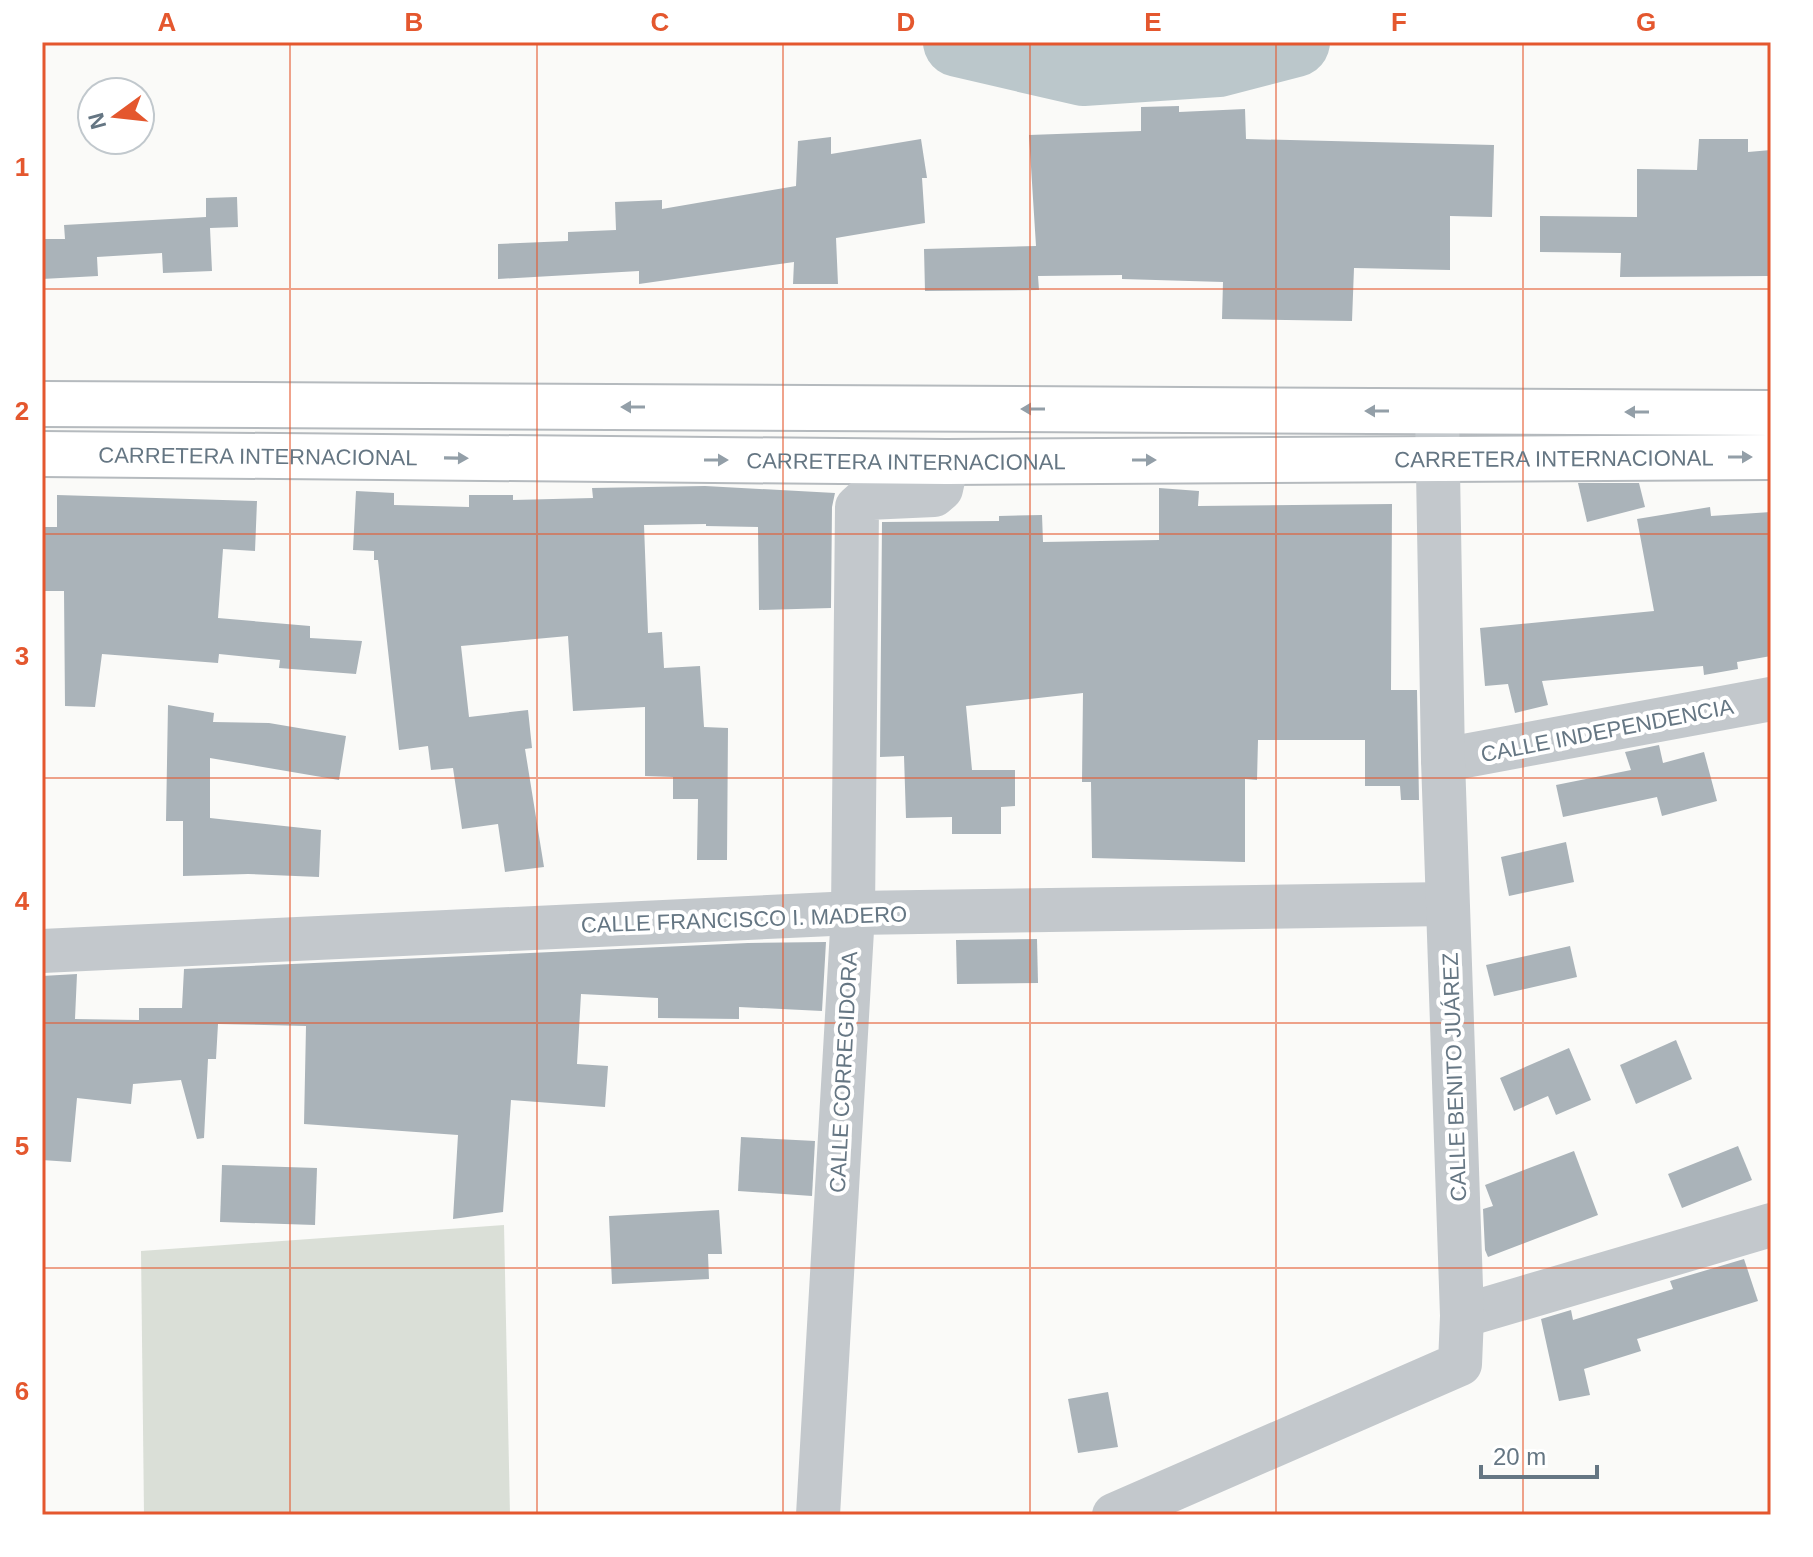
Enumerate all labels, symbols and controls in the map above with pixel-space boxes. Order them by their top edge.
text: A [158,7,177,37]
text: B [405,7,423,37]
text: C [651,7,670,37]
text: D [897,7,915,37]
text: E [1144,7,1162,37]
text: F [1391,7,1407,37]
text: G [1636,7,1656,37]
north arrow [76,76,156,156]
text: N [83,110,111,132]
text: 1 [15,152,29,182]
text: 2 [15,396,29,426]
one-way arrow [620,401,645,413]
one-way arrow [1020,403,1045,415]
one-way arrow [1364,405,1389,417]
one-way arrow [1624,406,1649,418]
street label: CARRETERA INTERNACIONAL [98,442,418,470]
street label: CARRETERA INTERNACIONAL [1394,445,1714,472]
street label: CARRETERA INTERNACIONAL [746,448,1066,475]
one-way arrow [1728,451,1753,463]
one-way arrow [444,452,469,464]
one-way arrow [704,454,729,466]
one-way arrow [1132,454,1157,466]
text: 3 [15,641,29,671]
street label: CALLE INDEPENDENCIA [1479,694,1736,767]
text: 4 [15,886,30,916]
street label: CALLE FRANCISCO I. MADERO [580,901,908,938]
street label: CALLE CORREGIDORA [825,950,862,1194]
street label: CALLE BENITO JUÁREZ [1438,952,1471,1202]
text: 5 [15,1131,29,1161]
text: 6 [15,1376,29,1406]
scale bar [1481,1429,1597,1479]
text: 20 m [1493,1443,1546,1470]

